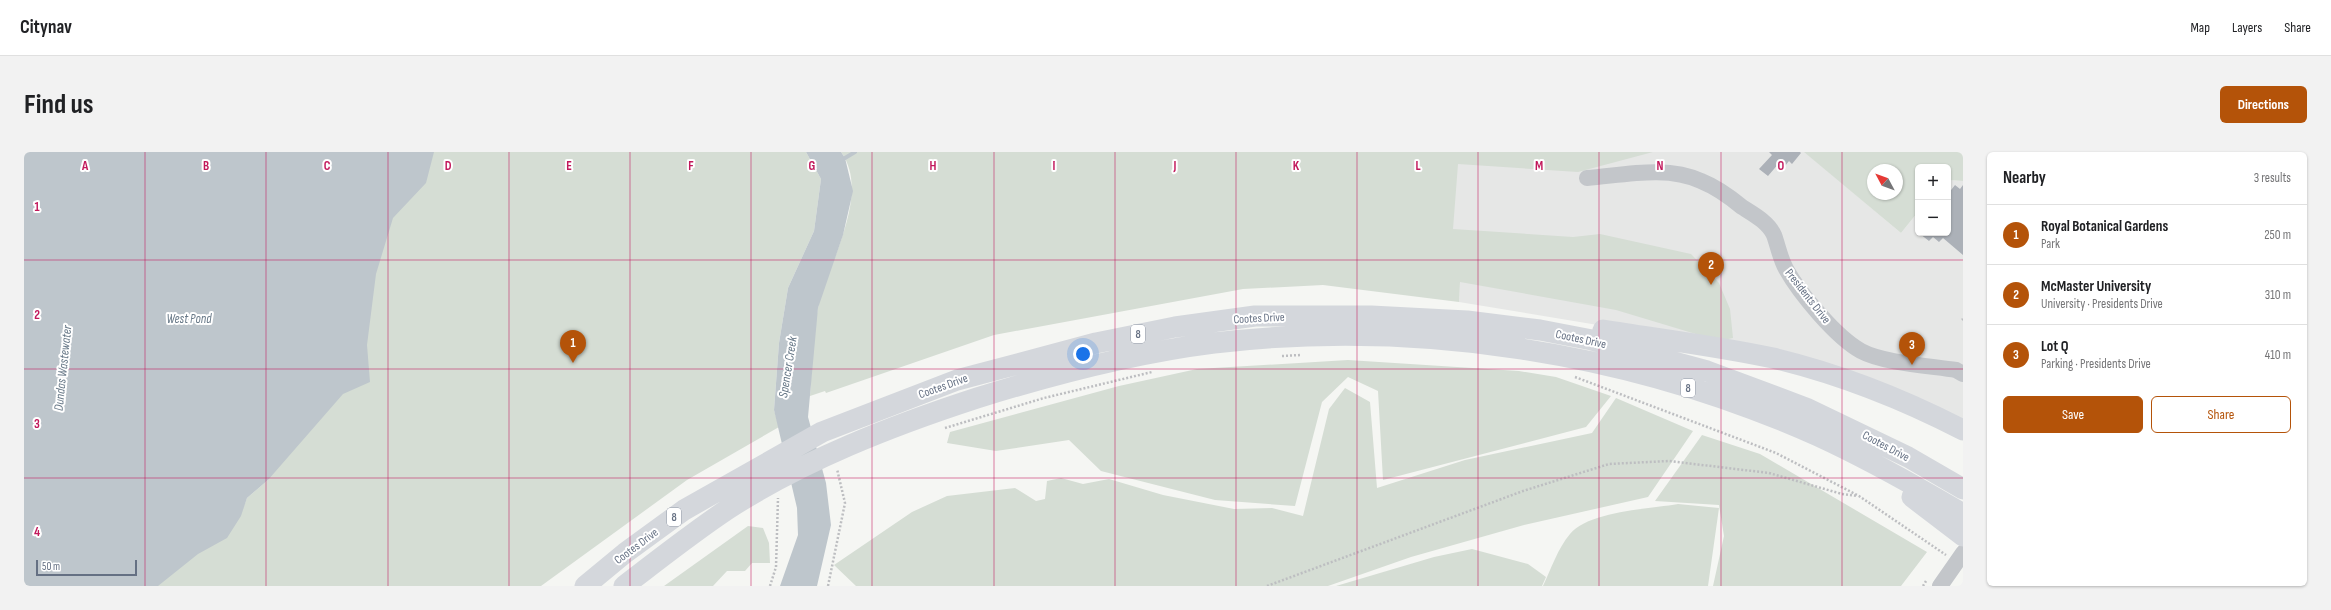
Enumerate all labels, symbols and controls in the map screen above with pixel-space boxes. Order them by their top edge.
text: Citynav [20,16,72,39]
text: Map [2190,19,2210,36]
text: Layers [2232,19,2262,36]
text: Share [2284,19,2311,36]
button: Directions [2220,86,2307,123]
text: Find us [24,88,93,121]
text: A [81,158,89,174]
text: B [203,158,209,174]
text: C [324,158,331,174]
text: D [445,158,452,174]
text: E [566,158,572,174]
text: F [688,158,694,174]
text: G [809,158,816,174]
text: H [930,158,937,174]
text: I [1053,158,1056,174]
text: J [1173,158,1177,174]
text: K [1293,158,1300,174]
text: L [1415,158,1421,174]
text: M [1535,158,1543,174]
text: N [1657,158,1664,174]
text: O [1778,158,1785,174]
north arrow [1867,164,1903,200]
map controls [1915,164,1951,236]
button: + [1915,164,1951,200]
text: Nearby [2003,168,2046,188]
text: 3 results [2254,170,2291,186]
text: 1 [34,199,40,215]
button: − [1915,200,1951,236]
text: Royal Botanical Gardens [2041,217,2168,236]
text: 1 [2013,227,2019,243]
text: 250 m [2264,227,2291,243]
text: Park [2041,236,2060,252]
pin: 2 [1698,252,1724,285]
street label: Presidents Drive [1782,266,1834,327]
text: McMaster University [2041,277,2151,296]
text: 2 [2013,287,2019,303]
text: 310 m [2265,287,2291,303]
text: University · Presidents Drive [2041,296,2163,312]
text: 2 [34,307,40,323]
street label: Cootes Drive [1233,310,1285,327]
water label: West Pond [166,311,212,327]
water label: Dundas Wastewater [51,323,76,412]
road number: 8 [1131,325,1145,343]
street label: Cootes Drive [1554,327,1608,352]
pin: 1 [560,330,586,363]
pin: 3 [1899,332,1925,365]
water label: Spencer Creek [775,334,801,399]
text: Lot Q [2041,337,2068,356]
your location [1073,344,1093,364]
text: 3 [2013,347,2019,363]
text: 410 m [2265,347,2291,363]
text: Parking · Presidents Drive [2041,356,2151,372]
street label: Cootes Drive [917,371,970,402]
road number: 8 [1681,379,1695,397]
button: Save [2003,396,2143,433]
button: Share [2151,396,2291,433]
text: 3 [34,416,40,432]
street label: Cootes Drive [1860,428,1912,465]
road number: 8 [667,508,681,526]
text: 4 [34,524,40,540]
street label: Cootes Drive [611,525,661,568]
scale bar [36,558,137,577]
text: 50 m [42,560,60,573]

